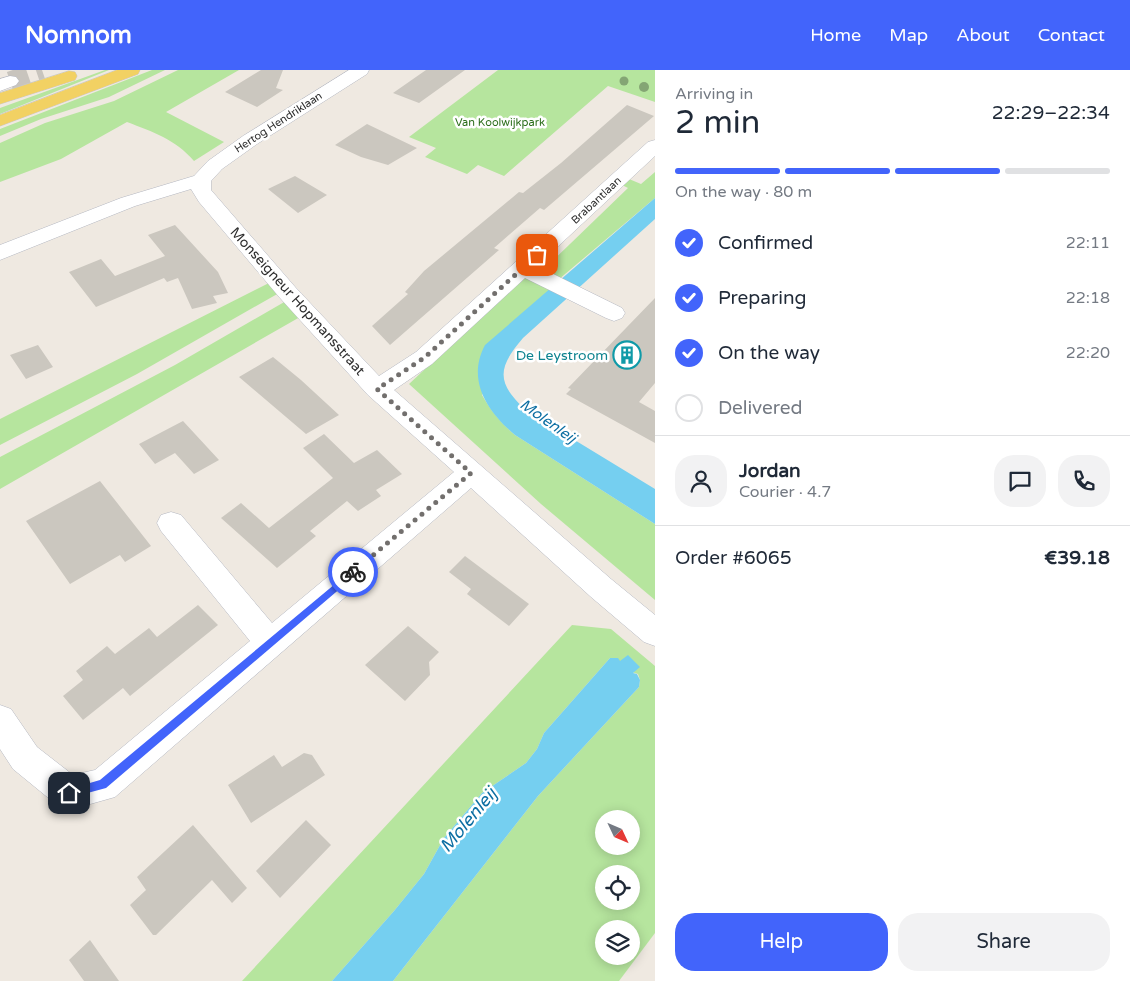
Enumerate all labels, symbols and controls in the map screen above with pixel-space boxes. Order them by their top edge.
text: Nomnom [25,21,132,50]
text: Home [810,24,861,46]
text: Map [889,24,928,46]
text: About [956,24,1010,46]
text: Contact [1038,24,1105,46]
text: Arriving in [675,84,753,104]
street label: Hertog Hendriklaan [232,89,325,156]
text: 22:29–22:34 [992,102,1110,124]
text: 2 min [675,104,760,142]
park label: Van Koolwijkpark [455,116,545,129]
street label: Brabantlaan [569,174,624,227]
text: On the way · 80 m [675,182,812,202]
street label: Monseigneur Hopmansstraat [227,224,369,379]
icon: check [675,229,703,257]
text: Confirmed [718,232,813,254]
text: 22:11 [1066,233,1110,253]
pin [516,234,558,276]
icon: bag [523,241,551,269]
icon: check [675,284,703,312]
text: Preparing [718,287,807,309]
text: 22:18 [1066,288,1110,308]
icon: check [675,339,703,367]
building icon: De Leystroom [612,340,642,370]
text: On the way [718,342,820,364]
text: 22:20 [1066,343,1110,363]
place label: De Leystroom [516,347,608,364]
water label: Molenleij [516,395,581,448]
text: Delivered [718,397,803,419]
button: person [675,455,727,507]
button: chat [994,455,1046,507]
button: phone [1058,455,1110,507]
text: Jordan [739,460,801,482]
text: Courier · 4.7 [739,482,831,502]
courier [328,547,378,597]
text: Order #6065 [675,547,792,569]
text: €39.18 [1044,547,1110,569]
icon: bike [339,558,367,586]
pin [48,772,90,814]
icon: home [55,779,83,807]
water label: Molenleij [435,781,503,857]
north arrow [595,810,640,855]
map controls [595,810,640,965]
button: locate [595,865,640,910]
button: Help [675,913,888,971]
button: Share [898,913,1110,971]
button: layers [595,920,640,965]

